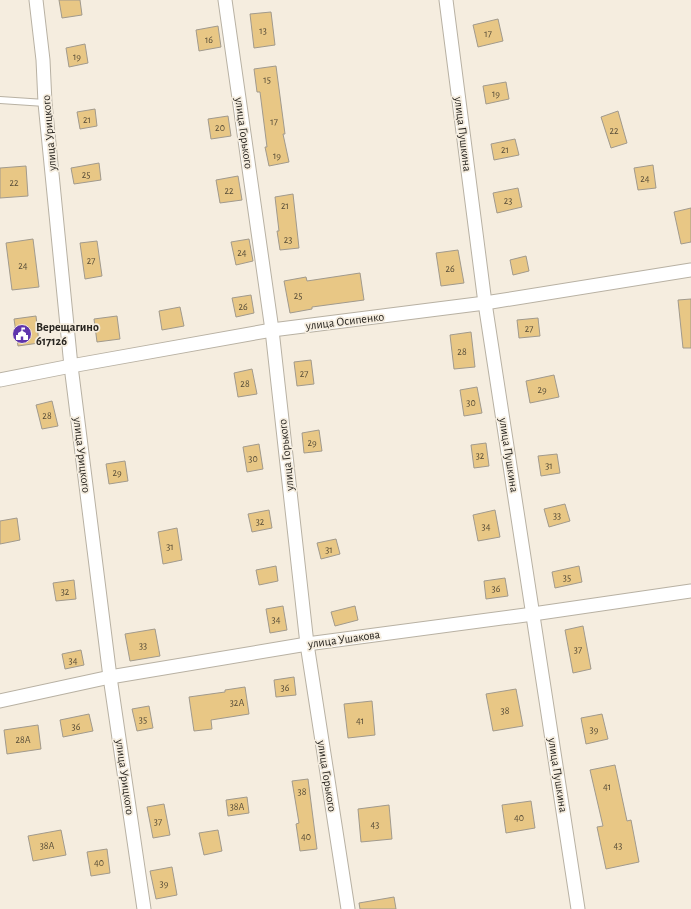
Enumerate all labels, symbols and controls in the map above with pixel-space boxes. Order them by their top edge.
house number: 13 [259,26,267,36]
house number: 17 [484,29,492,39]
house number: 16 [205,35,213,45]
house number: 19 [73,52,81,62]
house number: 15 [263,75,271,85]
house number: 19 [492,89,500,99]
street label: улица Урицкого [40,94,59,172]
street label: улица Горького [232,95,255,170]
street label: улица Пушкина [451,95,474,173]
house number: 21 [83,115,91,125]
house number: 17 [270,117,278,127]
house number: 20 [215,123,225,133]
house number: 22 [609,126,619,136]
house number: 21 [501,145,509,155]
house number: 19 [273,151,281,161]
house number: 25 [82,170,90,180]
house number: 24 [640,174,650,184]
house number: 22 [9,178,19,188]
house number: 22 [224,186,234,196]
house number: 23 [504,196,512,206]
house number: 21 [281,201,289,211]
house number: 23 [284,235,292,245]
house number: 24 [237,248,247,258]
house number: 27 [87,256,95,266]
house number: 24 [18,261,28,271]
house number: 26 [445,264,455,274]
house number: 25 [294,291,302,301]
house number: 26 [238,302,248,312]
street label: улица Осипенко [304,310,385,333]
place label: Верещагино 617126 [36,321,99,347]
public building icon: Верещагино 617126 [11,323,33,345]
house number: 27 [525,324,533,334]
house number: 28 [457,347,467,357]
house number: 27 [300,369,308,379]
house number: 28 [240,379,250,389]
house number: 29 [537,385,547,395]
house number: 30 [466,398,476,408]
house number: 28 [42,411,52,421]
street label: улица Урицкого [70,416,93,494]
street label: улица Пушкина [496,416,521,494]
street label: улица Горького [276,418,297,492]
house number: 29 [307,438,317,448]
house number: 32 [476,451,485,461]
house number: 30 [248,454,258,464]
house number: 31 [545,461,553,471]
house number: 29 [112,468,122,478]
house number: 33 [553,511,561,521]
house number: 32 [256,517,265,527]
house number: 34 [482,522,491,532]
house number: 31 [166,542,174,552]
house number: 31 [325,545,333,555]
house number: 35 [563,573,571,583]
house number: 36 [492,584,501,594]
house number: 32 [61,587,70,597]
house number: 34 [272,615,281,625]
street label: улица Ушакова [306,628,381,651]
house number: 33 [139,641,147,651]
house number: 37 [574,645,582,655]
house number: 34 [69,656,78,666]
house number: 36 [281,683,290,693]
house number: 32А [230,698,244,708]
house number: 38 [501,706,510,716]
house number: 35 [139,715,147,725]
house number: 41 [356,716,364,726]
house number: 36 [72,722,81,732]
house number: 39 [590,725,599,735]
house number: 28А [15,735,31,745]
street label: улица Пушкина [545,736,570,814]
street label: улица Урицкого [113,738,136,816]
street label: улица Горького [314,738,339,813]
house number: 41 [603,782,611,792]
house number: 38 [298,787,307,797]
house number: 38А [230,802,244,812]
house number: 40 [514,813,524,823]
house number: 37 [154,817,162,827]
house number: 43 [371,820,379,830]
house number: 40 [301,832,311,842]
house number: 38А [40,841,54,851]
house number: 43 [614,841,622,851]
house number: 40 [94,858,104,868]
house number: 39 [160,879,169,889]

